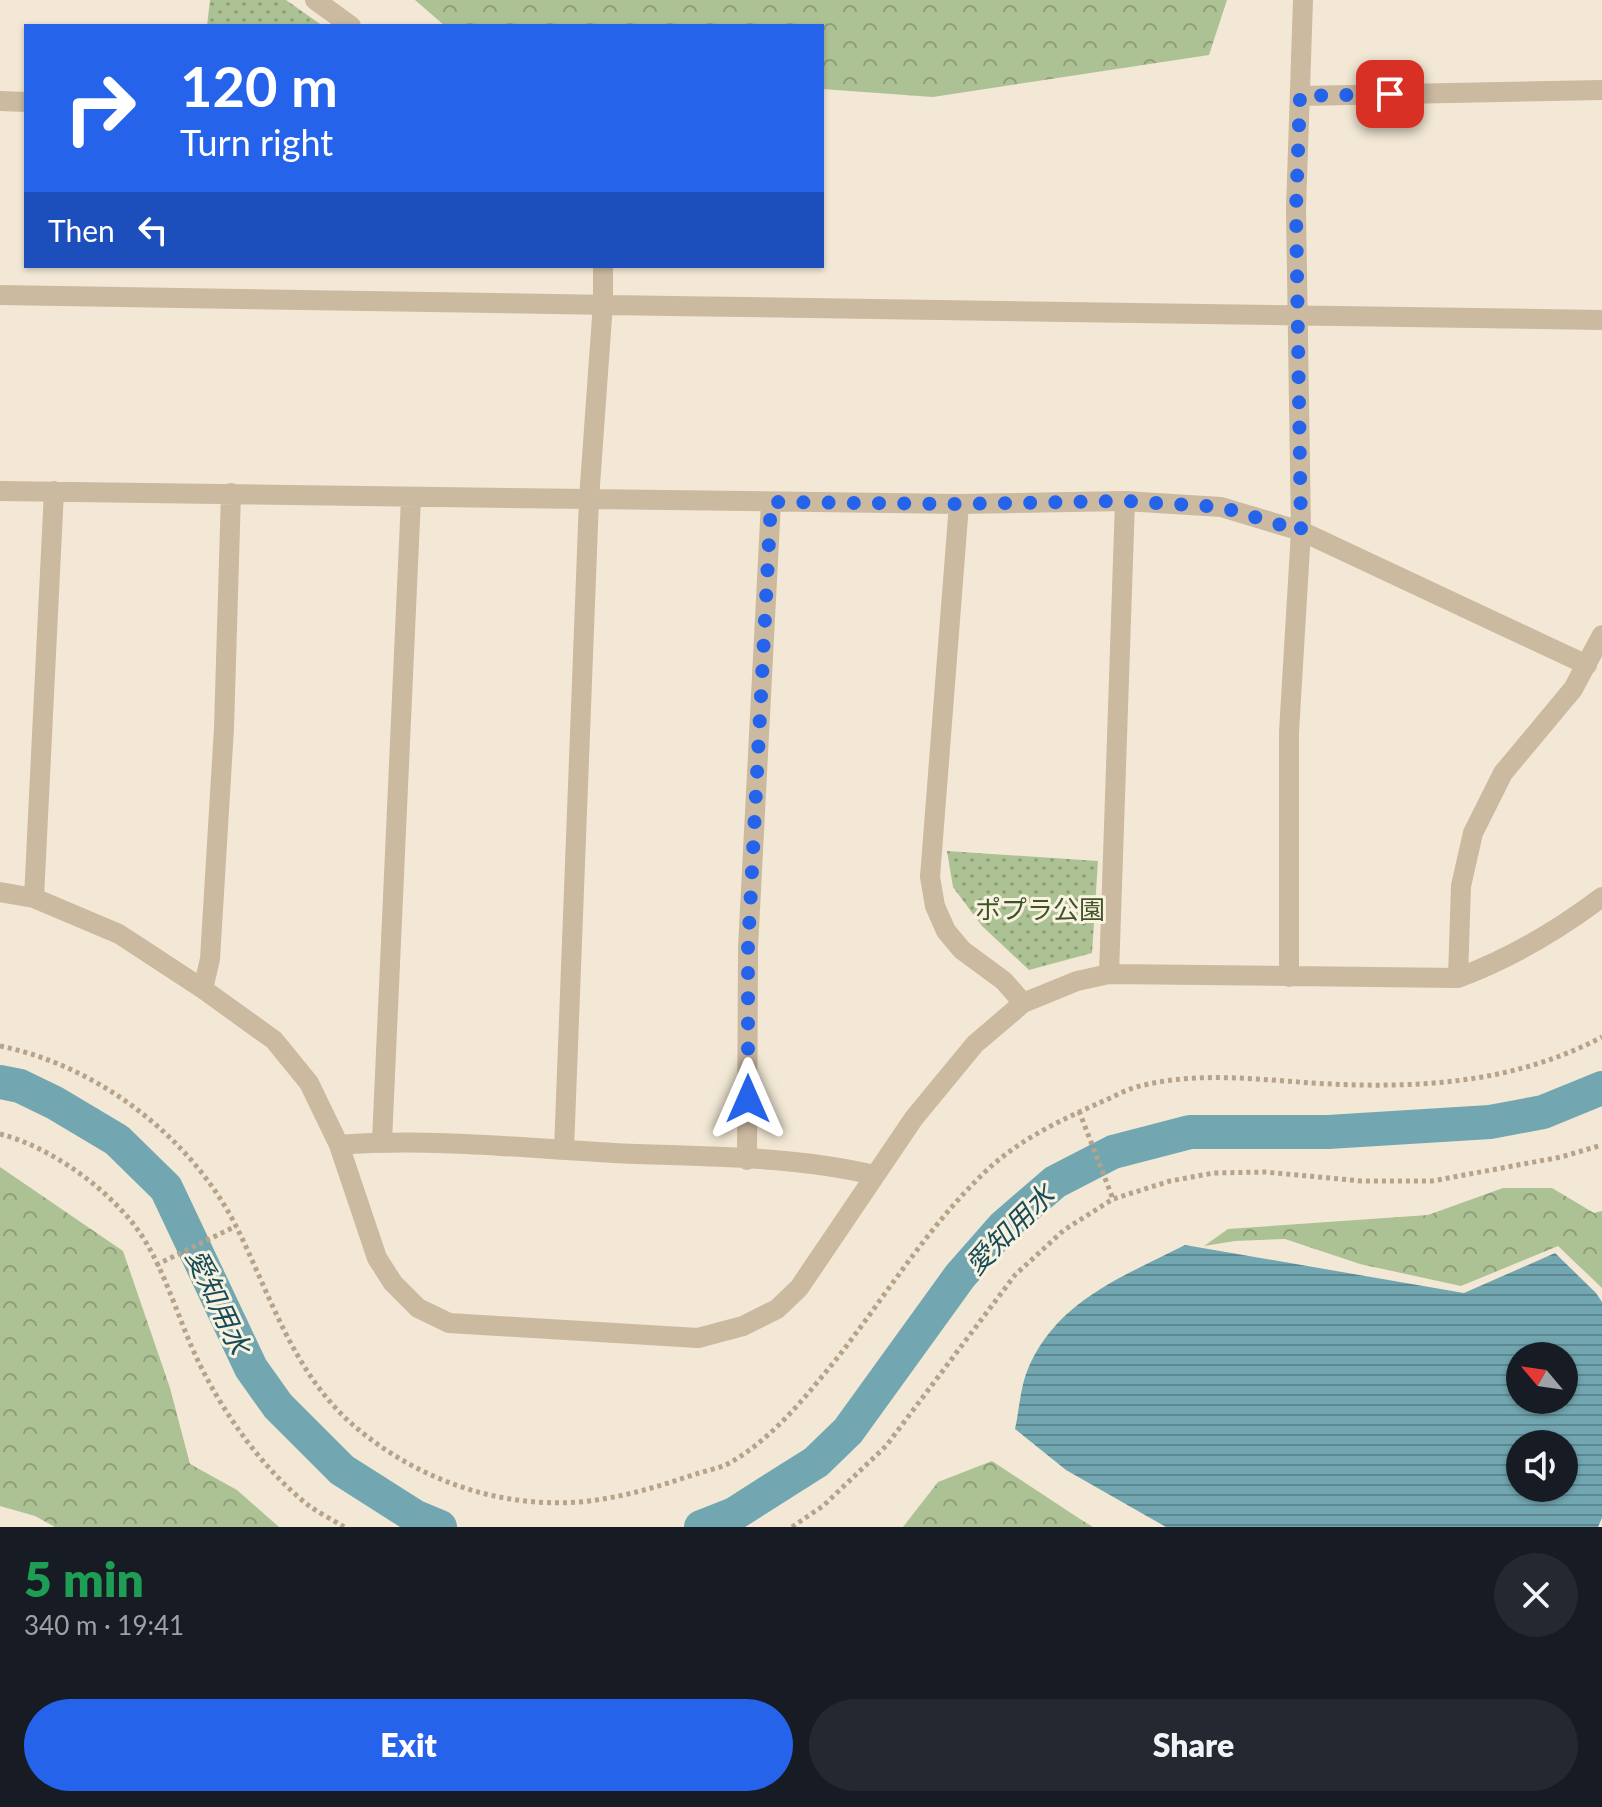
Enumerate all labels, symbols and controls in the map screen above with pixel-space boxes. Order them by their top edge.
text: 120 m [180,52,338,119]
icon: right [48,56,152,160]
pin [1356,60,1424,128]
icon: arrive [1368,72,1412,116]
text: Turn right [180,120,333,164]
icon: left [131,208,175,252]
text: Then [48,212,115,248]
park label: ポプラ公園 [975,893,1105,925]
position arrow [706,1057,790,1141]
water label: 愛知用水 [957,1175,1063,1281]
water label: 愛知用水 [180,1243,259,1362]
north arrow [1506,1342,1578,1414]
map controls [1506,1342,1578,1502]
button: sound [1506,1430,1578,1502]
text: 5 min [24,1550,144,1607]
button: close [1494,1553,1578,1637]
text: 340 m · 19:41 [24,1609,184,1641]
button: Exit [24,1699,793,1791]
button: Share [809,1699,1578,1791]

